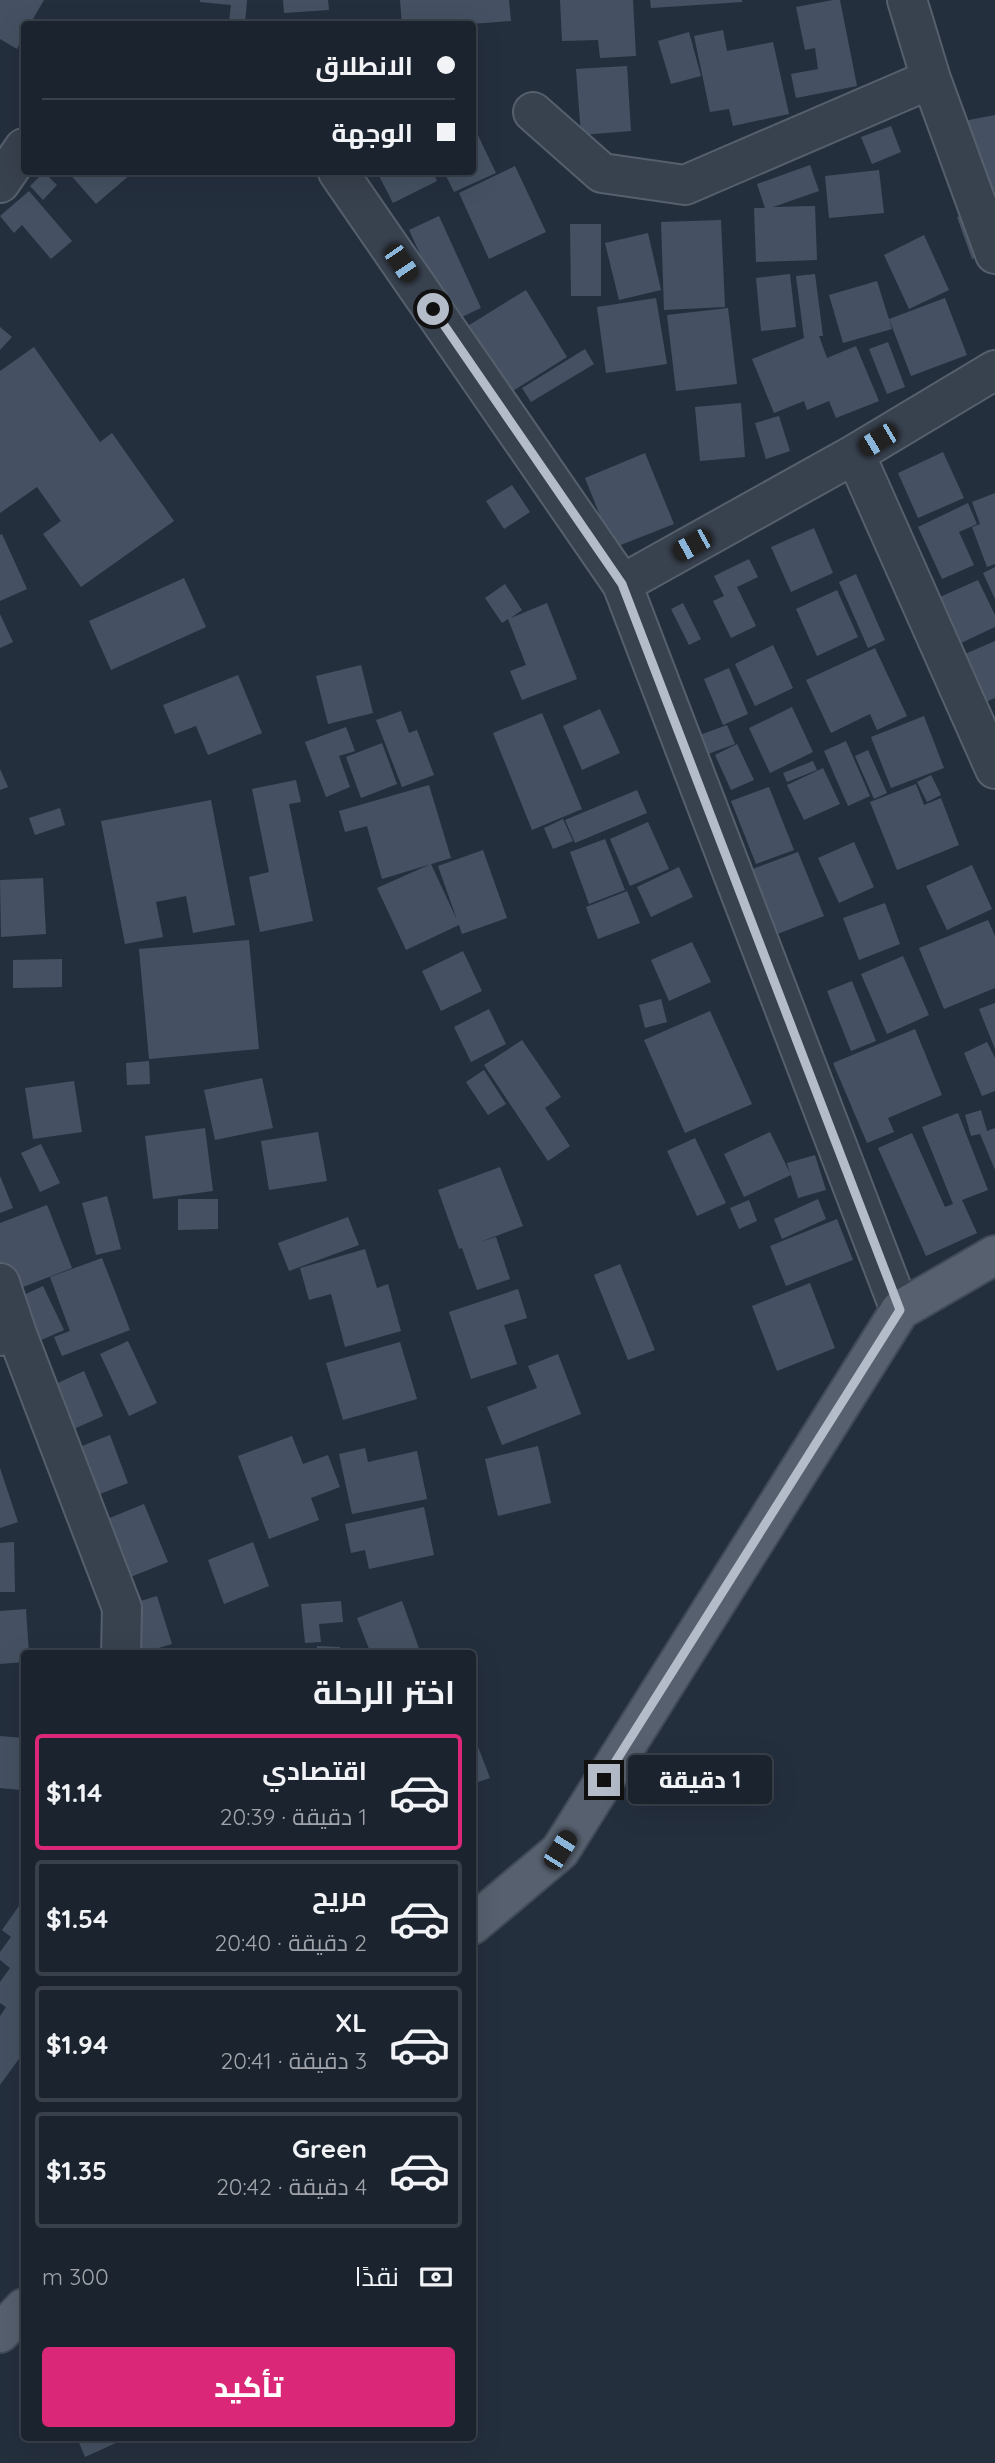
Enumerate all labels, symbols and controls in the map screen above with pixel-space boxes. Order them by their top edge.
text: الانطلاق [315,49,413,82]
text: الوجهة [332,116,413,149]
car [381,240,422,286]
route start [417,293,449,325]
car [855,420,902,460]
car [669,526,716,564]
text: اختر الرحلة [313,1672,455,1712]
text: اقتصادي [262,1754,367,1787]
callout: 1 دقيقة [628,1756,772,1804]
icon: car [388,1761,451,1824]
route end [588,1764,620,1796]
text: 1 دقيقة [659,1765,741,1794]
text: $1.14 [46,1776,102,1809]
text: 1 دقيقة · 20:39 [220,1802,367,1831]
car [540,1827,581,1873]
text: مريح [312,1880,367,1913]
icon: car [388,1887,451,1950]
text: $1.54 [46,1902,108,1935]
text: 2 دقيقة · 20:40 [215,1928,367,1957]
text: XL [335,2006,367,2039]
icon: car [388,2013,451,2076]
text: $1.94 [46,2028,108,2061]
text: 3 دقيقة · 20:41 [221,2046,367,2075]
text: Green [292,2132,367,2165]
icon: car [388,2139,451,2202]
text: $1.35 [46,2154,107,2187]
text: 4 دقيقة · 20:42 [216,2172,367,2201]
icon: cash [417,2258,455,2296]
text: نقدًا [355,2260,399,2293]
text: 300 m [42,2262,109,2291]
button: تأكيد [42,2347,455,2427]

